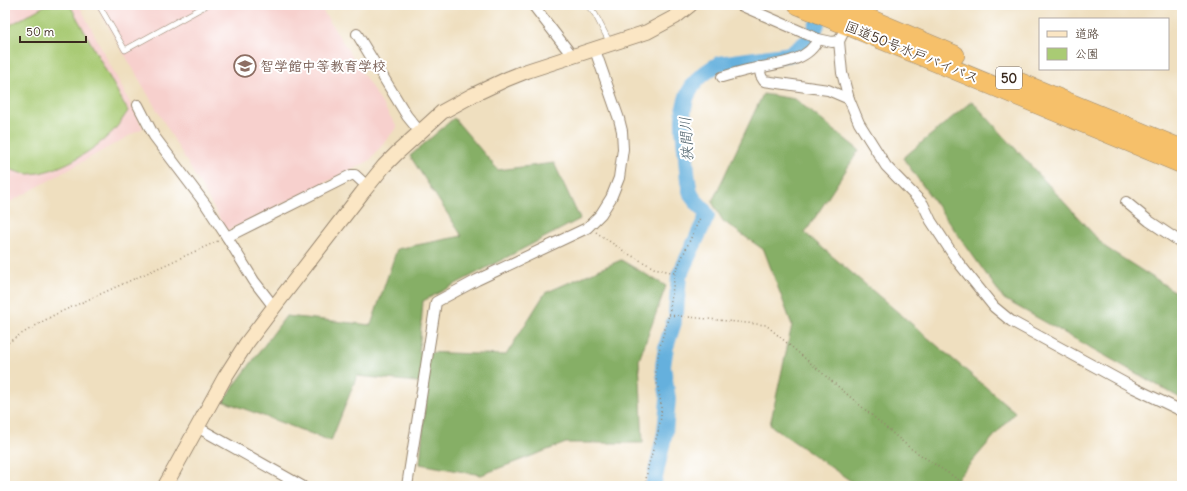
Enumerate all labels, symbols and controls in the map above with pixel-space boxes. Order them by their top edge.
street label: 国道50号水戸バイパス [842,17,982,87]
scale bar [20,18,86,44]
legend [1039,18,1169,70]
text: 50 m [26,24,55,39]
text: 道路 [1075,26,1099,41]
text: 公園 [1075,46,1099,61]
school or university icon: 智学館中等教育学校 [232,53,258,79]
place label: 智学館中等教育学校 [260,57,386,75]
road number: 50 [996,67,1022,89]
water label: 狭間川 [675,116,697,162]

